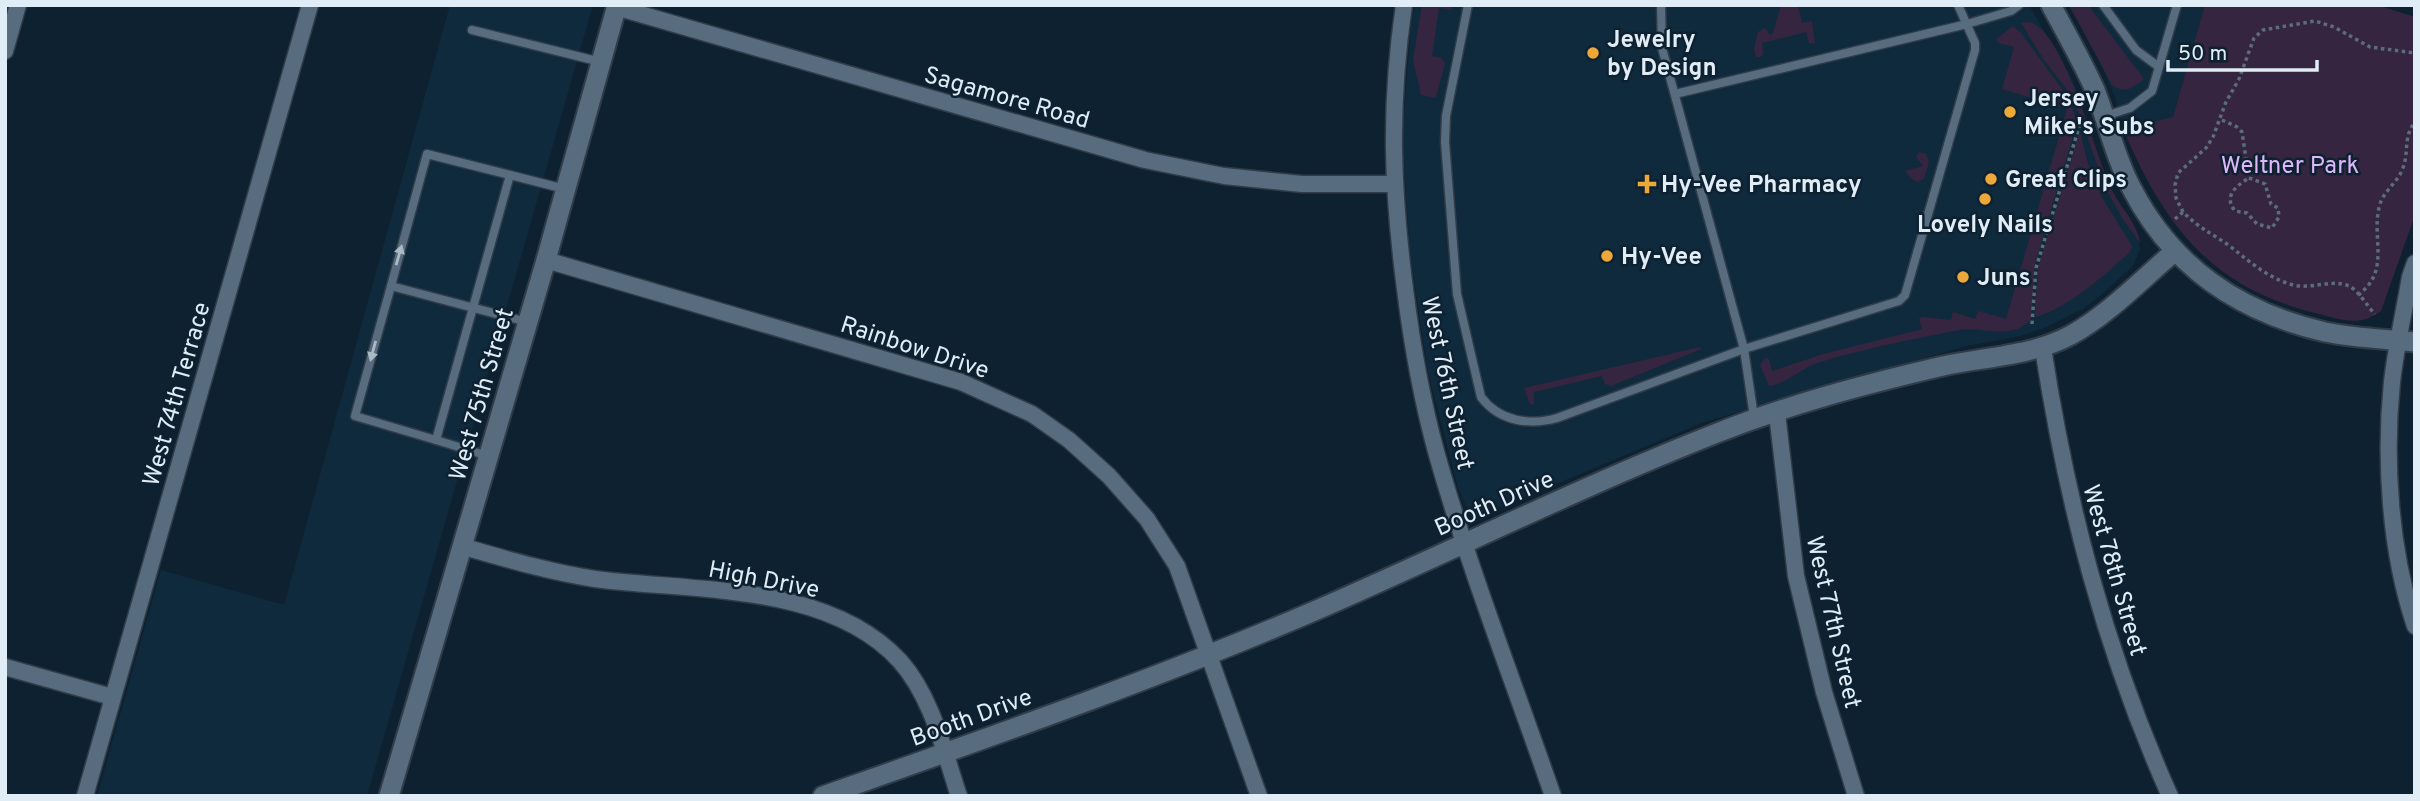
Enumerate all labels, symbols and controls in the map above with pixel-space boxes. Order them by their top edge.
place label: Jewelry by Design [1607,26,1717,84]
scale bar [2168,28,2317,72]
text: 50 m [2178,41,2227,68]
marker: Jewelry by Design [1585,45,1601,61]
street label: Sagamore Road [920,61,1093,137]
place label: Jersey Mike's Subs [2024,85,2155,143]
marker: Jersey Mike's Subs [2002,104,2018,120]
park label: Weltner Park [2221,152,2359,182]
place label: Great Clips [2005,166,2127,196]
place label: Hy-Vee Pharmacy [1661,171,1862,201]
marker: Great Clips [1983,171,1999,187]
marker: Hy-Vee Pharmacy [1639,176,1655,192]
marker: Lovely Nails [1977,191,1993,207]
place label: Lovely Nails [1917,211,2053,241]
place label: Hy-Vee [1621,243,1702,273]
one-way arrow [394,244,405,266]
marker: Hy-Vee [1599,248,1615,264]
place label: Juns [1977,264,2031,294]
marker: Juns [1955,269,1971,285]
street label: West 76th Street [1413,294,1479,473]
street label: West 74th Terrace [137,299,219,490]
street label: West 75th Street [444,305,522,484]
street label: Rainbow Drive [836,311,993,387]
one-way arrow [367,341,377,362]
street label: Booth Drive [1430,465,1559,544]
street label: West 78th Street [2074,481,2152,660]
street label: West 77th Street [1798,533,1866,712]
street label: High Drive [706,556,822,606]
street label: Booth Drive [907,683,1037,755]

